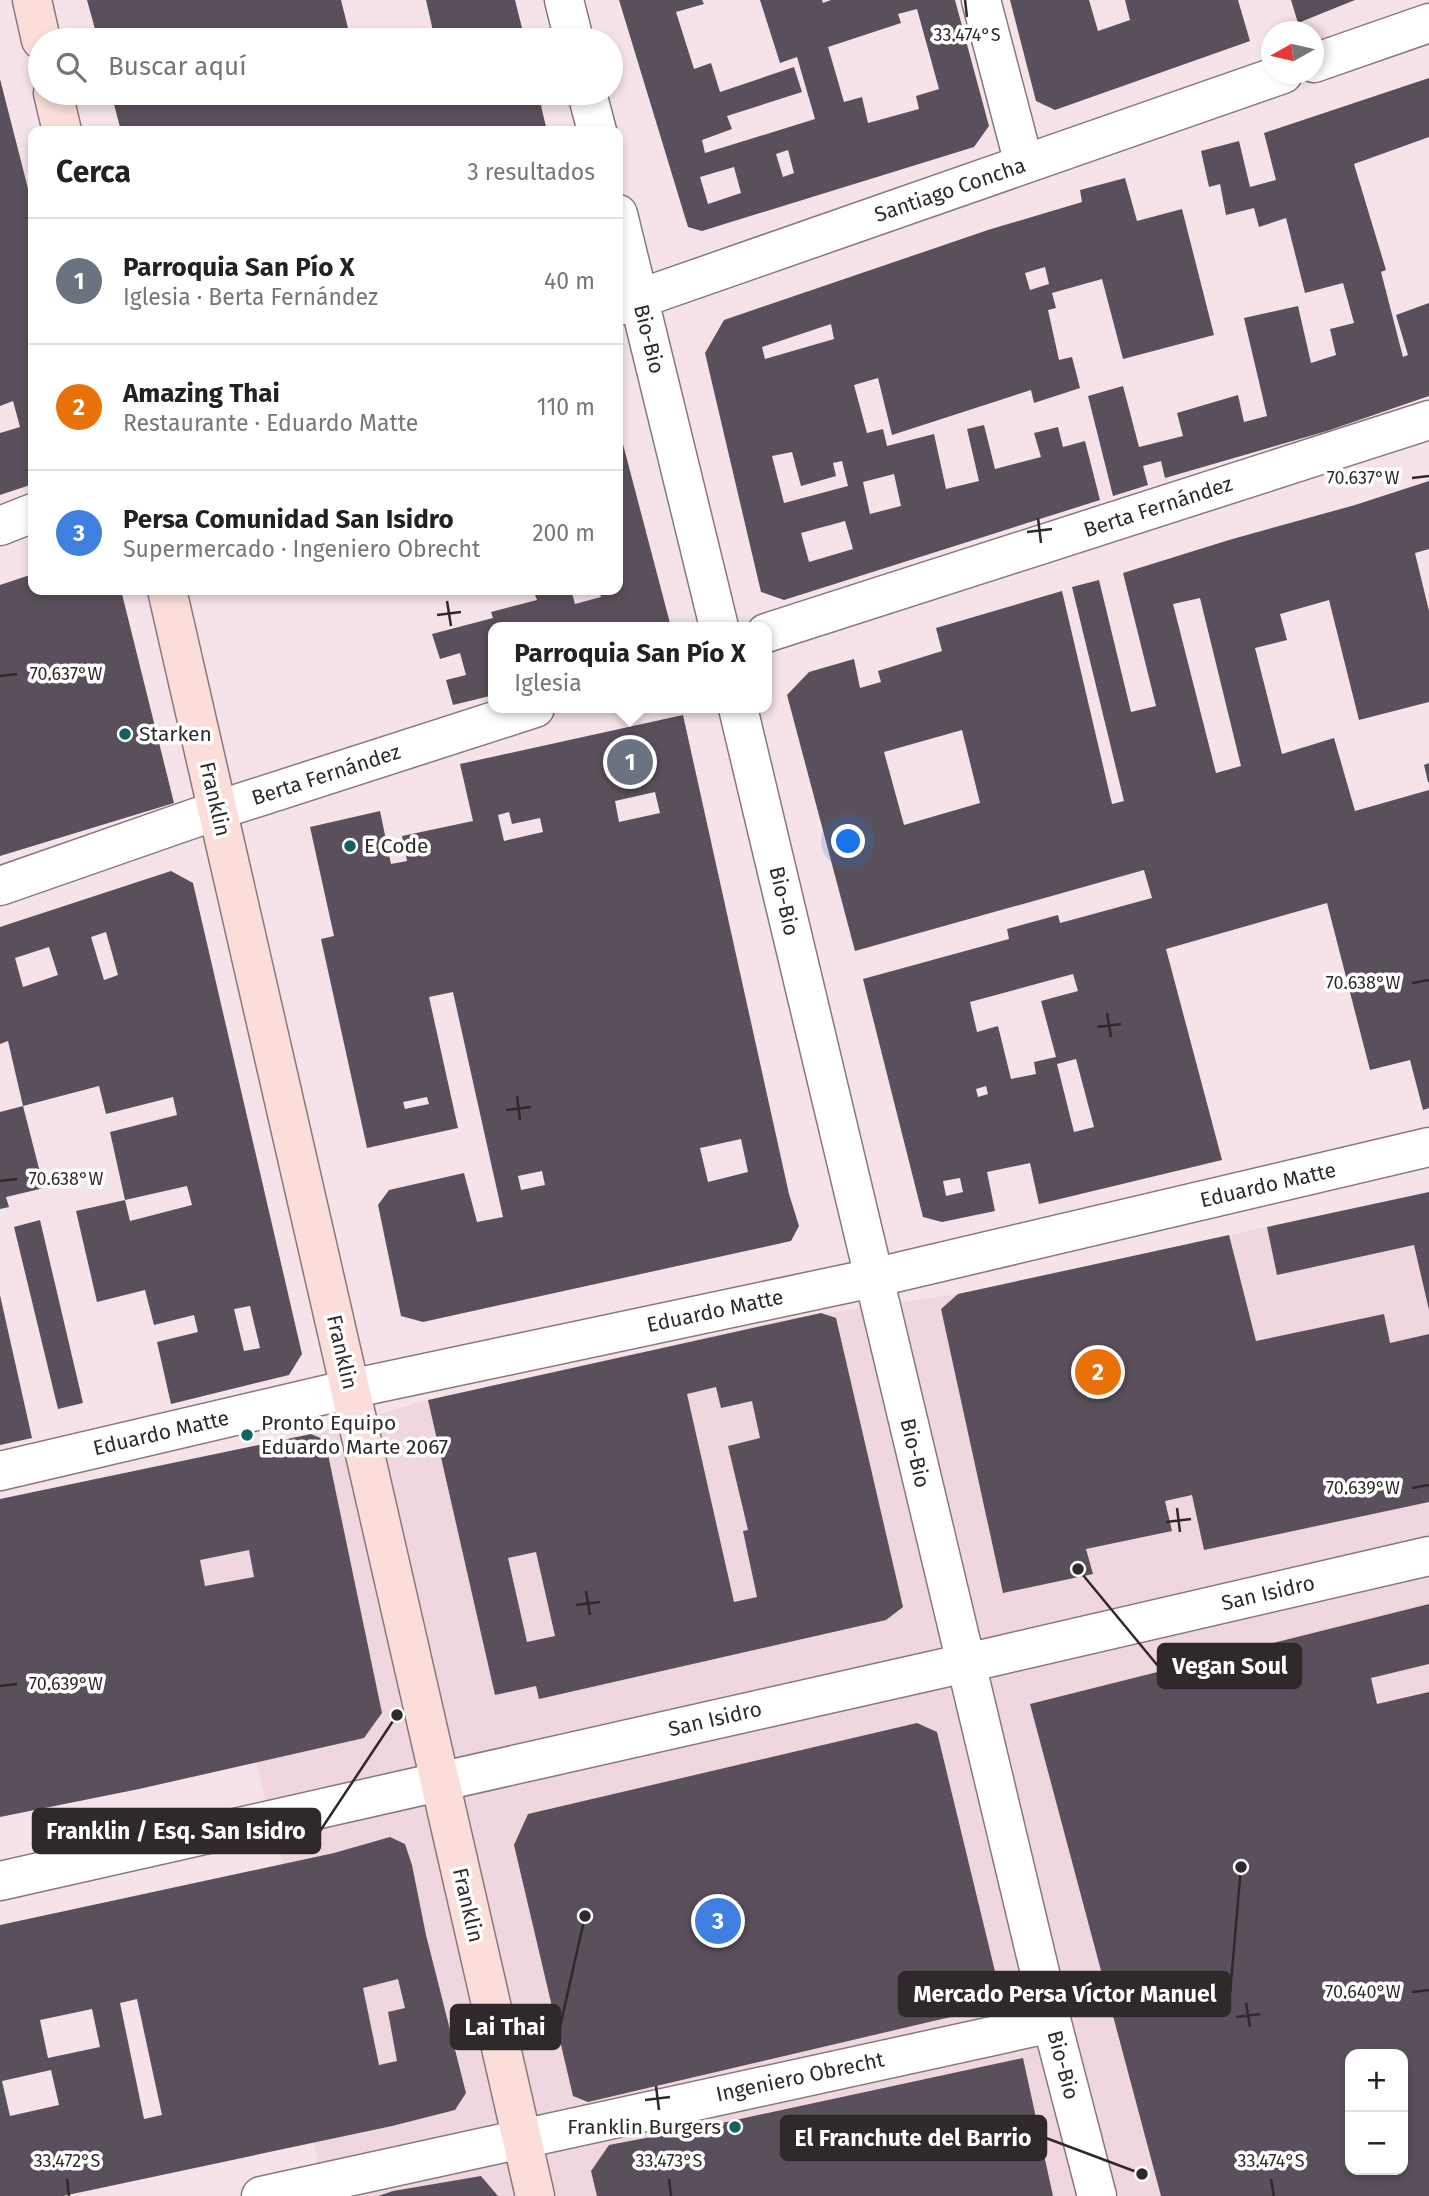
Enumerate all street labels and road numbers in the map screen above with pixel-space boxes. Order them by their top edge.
street label: Santiago Concha [871,152,1029,228]
street label: Bio-Bio [628,302,670,376]
street label: Berta Fernández [1080,471,1236,543]
street label: Berta Fernández [248,739,404,811]
street label: Franklin [194,759,236,839]
street label: Bio-Bio [763,864,805,938]
street label: Eduardo Matte [1197,1157,1339,1213]
street label: Eduardo Matte [644,1284,786,1338]
street label: Franklin [321,1312,363,1392]
street label: Eduardo Matte [90,1405,232,1461]
street label: Bio-Bio [894,1416,936,1490]
street label: San Isidro [1219,1570,1317,1616]
street label: San Isidro [666,1696,764,1742]
street label: Franklin [447,1865,489,1945]
street label: Bio-Bio [1041,2028,1085,2102]
street label: Ingeniero Obrecht [713,2046,887,2108]

